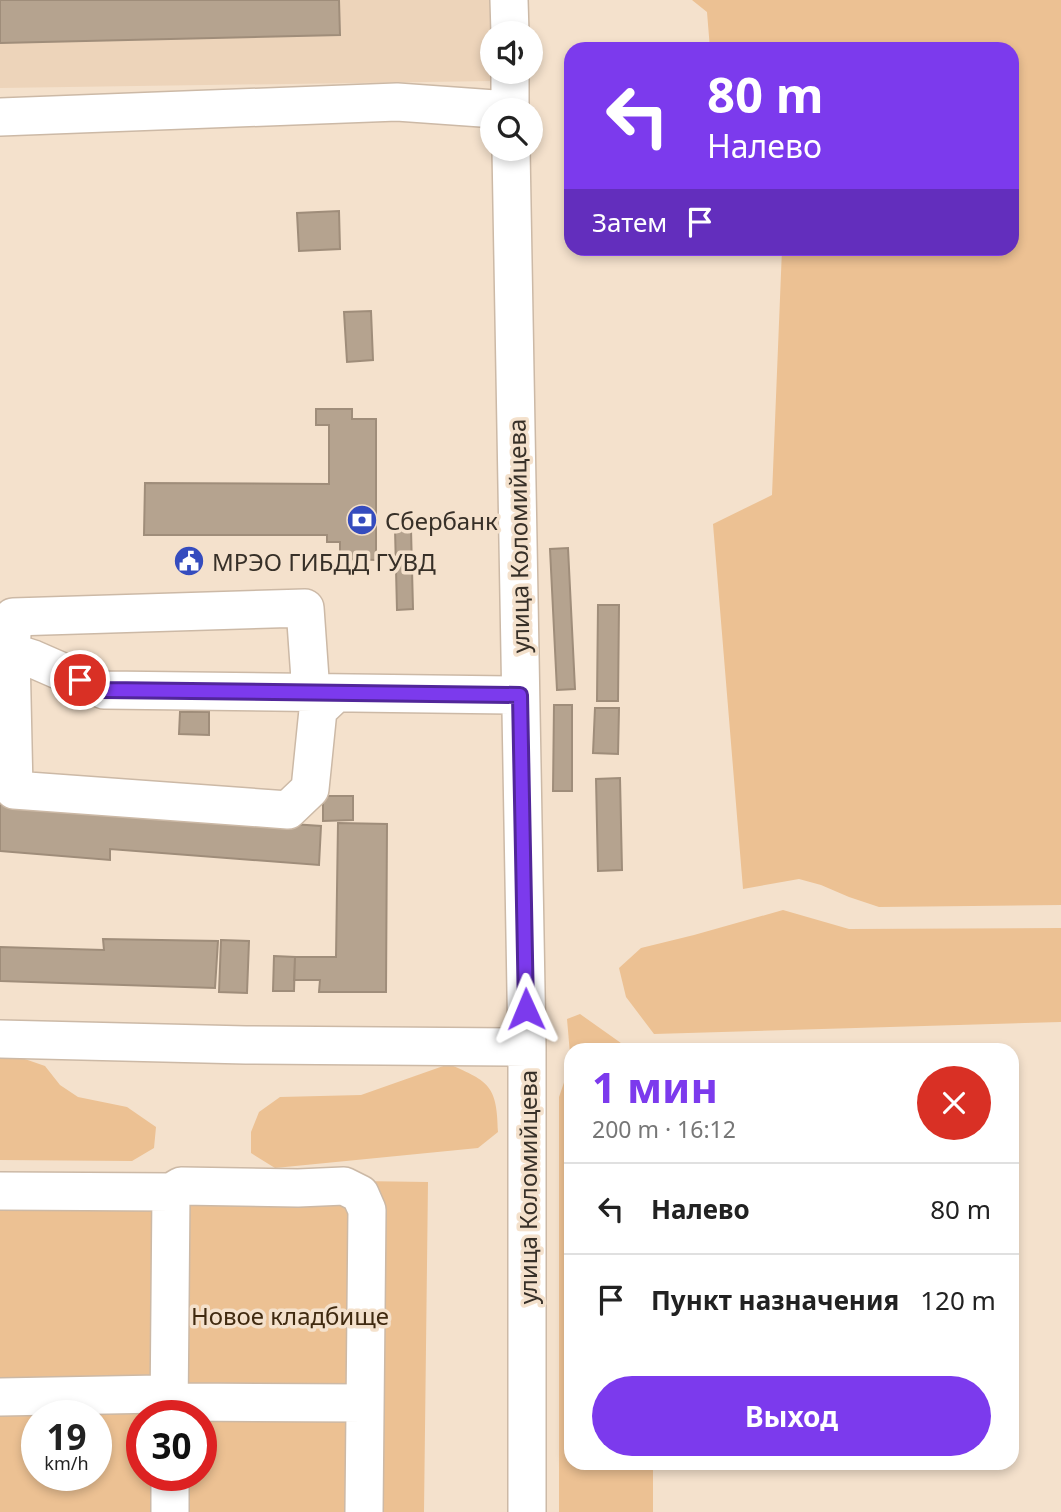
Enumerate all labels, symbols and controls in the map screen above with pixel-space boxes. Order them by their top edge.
map controls [480,21,543,161]
button: sound [480,21,543,84]
text: 80 m [707,61,824,127]
icon: left [592,70,683,161]
button: search [480,98,543,161]
text: Налево [707,124,822,167]
icon: arrive [681,203,719,241]
text: Затем [592,204,667,240]
street label: улица Коломийцева [499,419,537,653]
bank icon: Сбербанк [345,503,379,537]
place label: Сбербанк [385,504,498,537]
public building icon: МРЭО ГИБДД ГУВД [172,544,206,578]
place label: МРЭО ГИБДД ГУВД [212,545,436,578]
pin [50,650,110,710]
icon: arrive [61,661,99,699]
position arrow [489,972,563,1046]
text: 1 мин [592,1058,718,1115]
button: close [917,1066,991,1140]
street label: улица Коломийцева [511,1070,544,1304]
text: 200 m · 16:12 [592,1113,736,1145]
icon: left [592,1190,630,1228]
text: Налево [651,1191,750,1227]
text: 80 m [930,1191,991,1227]
icon: arrive [592,1281,630,1319]
text: Пункт назначения [651,1282,899,1318]
text: 120 m [920,1282,996,1318]
park label: Новое кладбище [191,1299,389,1332]
button: Выход [592,1376,991,1456]
speed limit sign: 30 [126,1400,217,1491]
text: 19 [46,1413,87,1460]
text: km/h [44,1451,89,1475]

